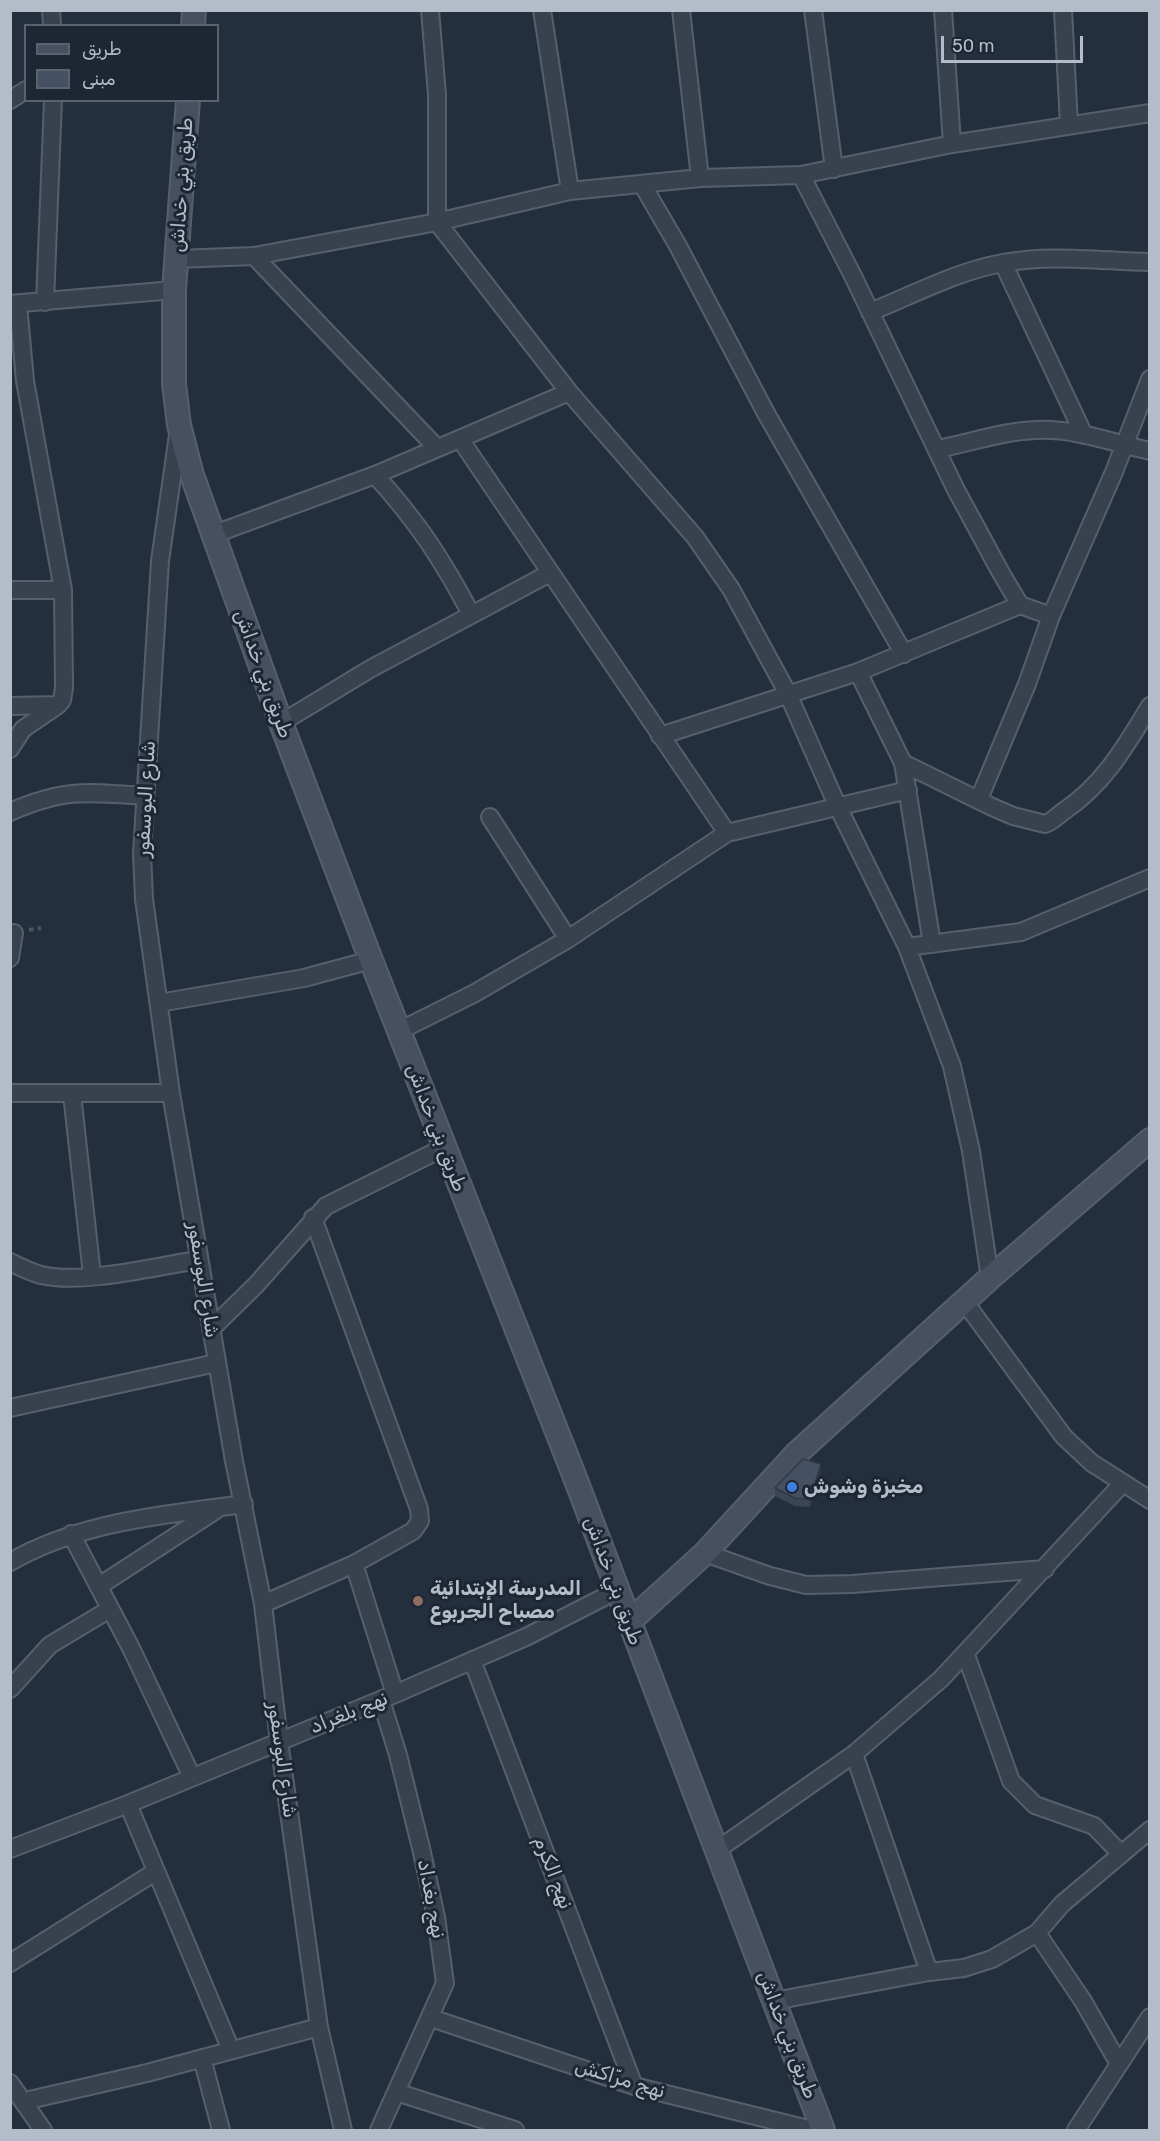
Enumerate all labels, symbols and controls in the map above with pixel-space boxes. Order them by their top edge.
legend [24,24,219,102]
scale bar [944,24,1086,62]
text: 50 m [952,35,995,57]
text: طريق [82,38,122,60]
text: مبنى [82,68,116,90]
street label: طريق بني خداش [165,117,199,253]
street label: طريق بني خداش [229,606,297,742]
street label: شارع البوسفور [131,740,161,858]
street label: طريق بني خداش [401,1061,471,1195]
street label: شارع البوسفور [182,1220,224,1340]
place label: مخبزة وشوش [804,1475,923,1499]
marker: مخبزة وشوش [785,1480,799,1494]
street label: طريق بني خداش [579,1513,647,1649]
place label: المدرسة الإبتدائية مصباح الجربوع [430,1577,581,1624]
marker: المدرسة الإبتدائية مصباح الجربوع [411,1594,425,1608]
street label: نهج بلغراد [306,1686,392,1740]
street label: شارع البوسفور [262,1701,302,1819]
street label: نهج الكرم [528,1833,578,1913]
street label: نهج بغداد [412,1857,450,1941]
street label: طريق بني خداش [752,1968,822,2102]
street label: نهج مرّاكش [572,2054,668,2104]

